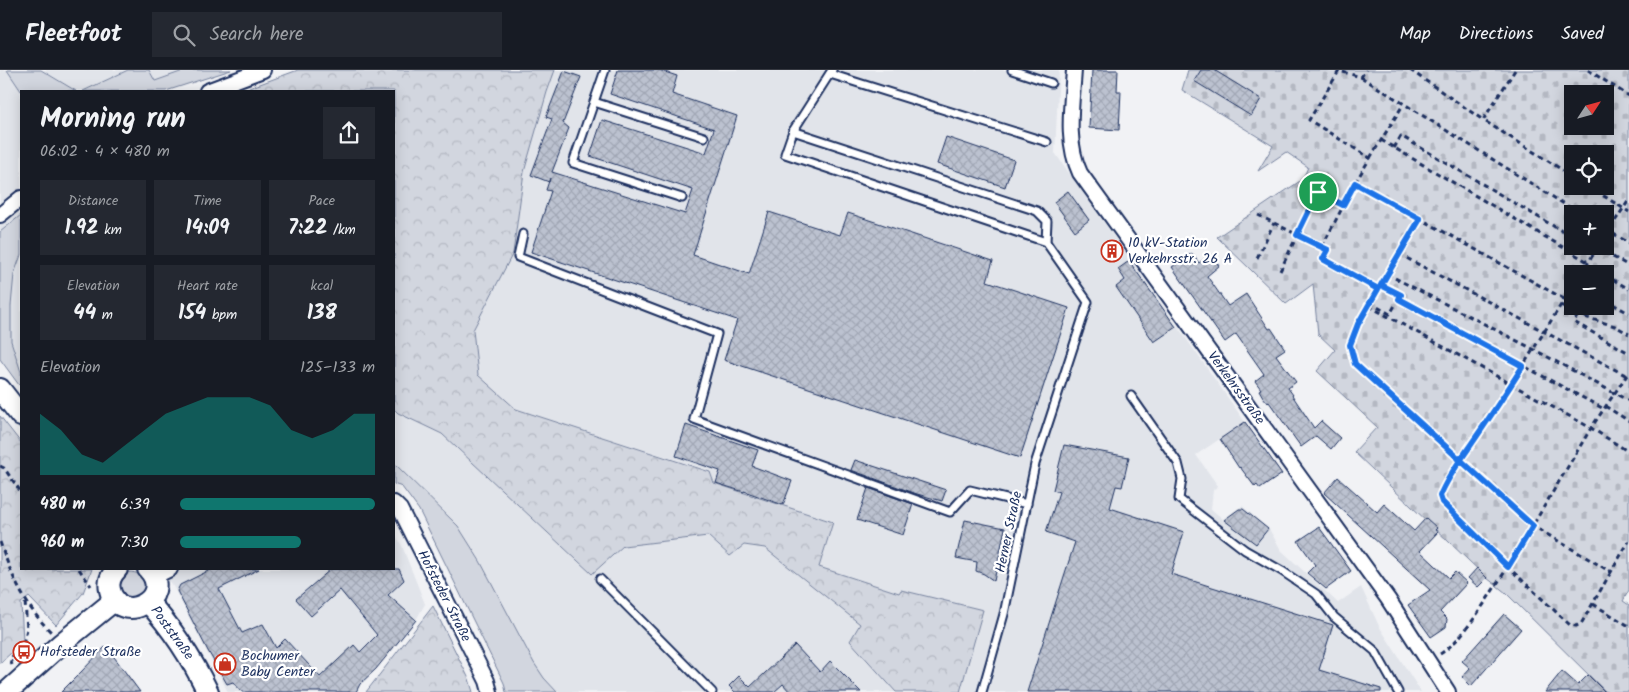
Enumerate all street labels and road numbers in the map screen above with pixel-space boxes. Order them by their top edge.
street label: Verkehrsstraße [1202,347,1271,430]
street label: Herner Straße [990,489,1029,575]
street label: Hofsteder Straße [411,546,477,646]
street label: Poststraße [145,601,200,665]

